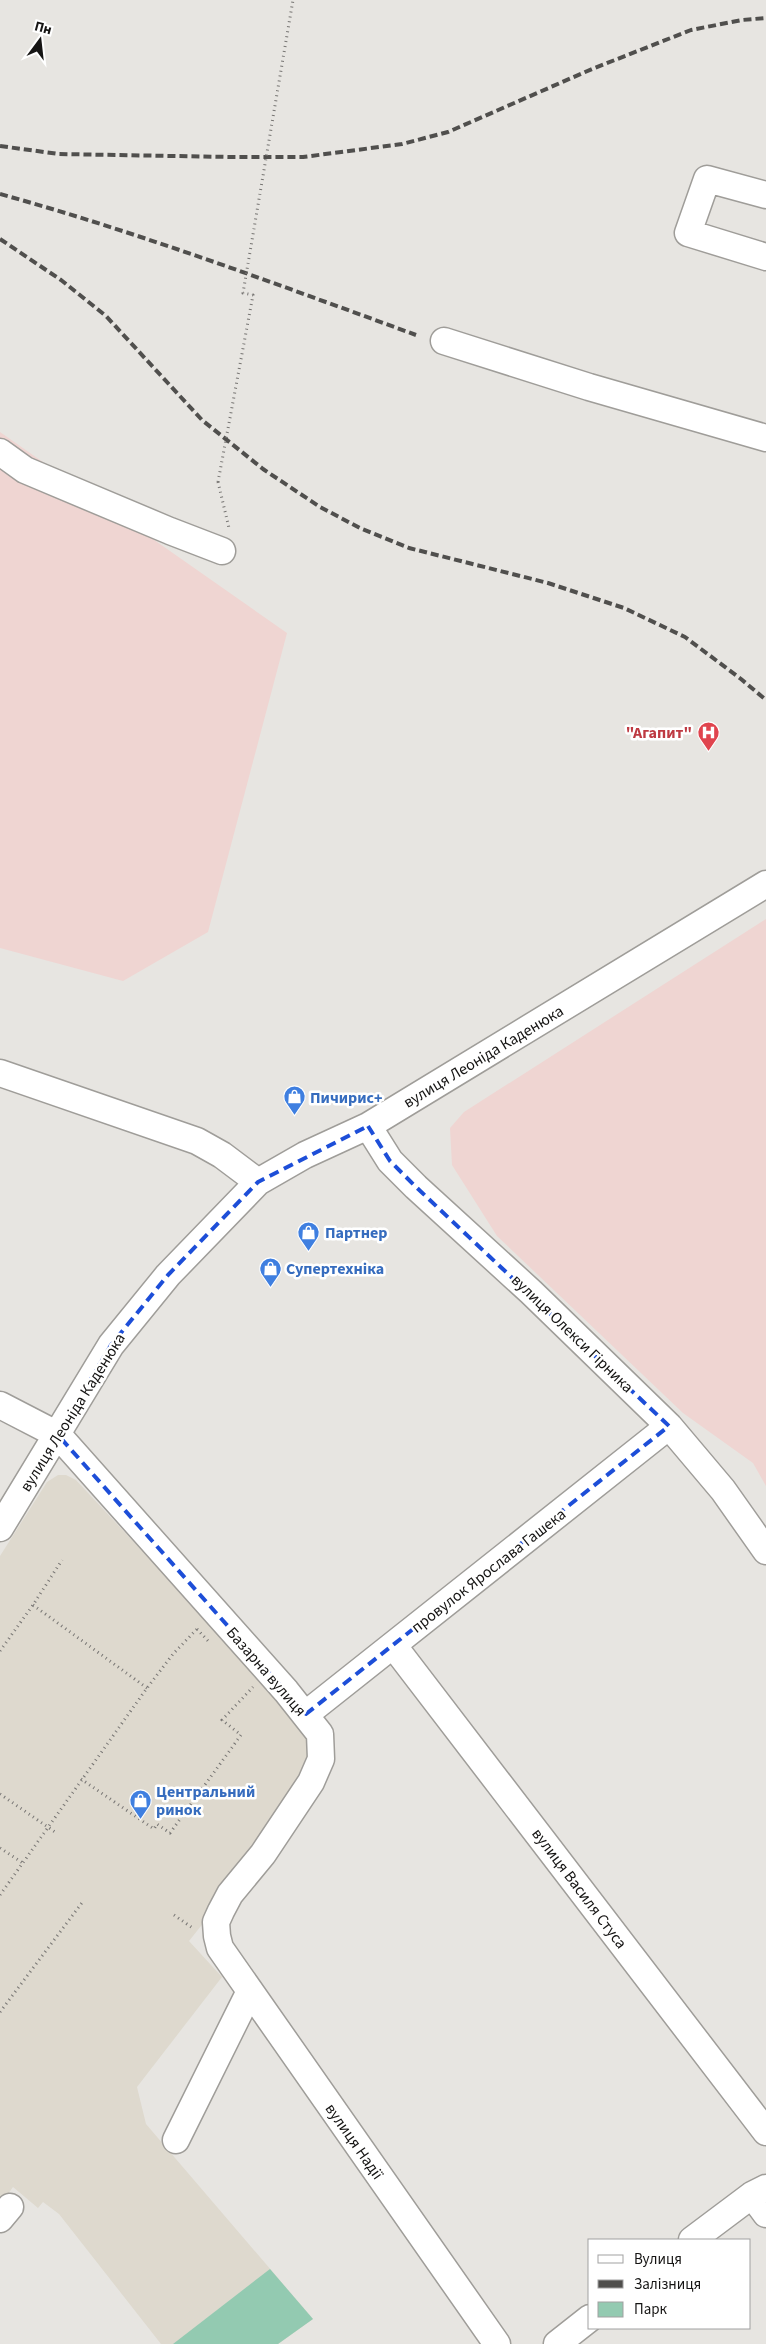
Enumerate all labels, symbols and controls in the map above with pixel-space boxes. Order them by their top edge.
north arrow [15,15,65,65]
text: Пн [32,16,54,40]
hospital icon: "Агапит" [696,720,720,751]
place label: "Агапит" [626,722,692,744]
street label: вулиця Леоніда Каденюка [399,1000,568,1113]
shop icon: Пичирис+ [282,1085,306,1116]
place label: Пичирис+ [310,1087,382,1109]
shop icon: Партнер [297,1220,321,1251]
place label: Партнер [325,1222,387,1244]
shop icon: Супертехніка [258,1256,282,1287]
place label: Супертехніка [286,1258,384,1280]
street label: вулиця Олекси Гірника [506,1270,638,1398]
street label: вулиця Леоніда Каденюка [15,1329,131,1496]
street label: провулок Ярослава Гашека [407,1503,571,1638]
street label: Базарна вулиця [221,1622,311,1721]
place label: Центральний ринок [156,1781,255,1821]
shop icon: Центральний ринок [128,1788,152,1819]
street label: вулиця Василя Стуса [527,1824,632,1953]
street label: вулиця Надії [320,2099,389,2184]
legend [588,2239,751,2329]
text: Вулиця [634,2249,682,2270]
text: Залізниця [634,2274,701,2295]
text: Парк [634,2299,668,2320]

